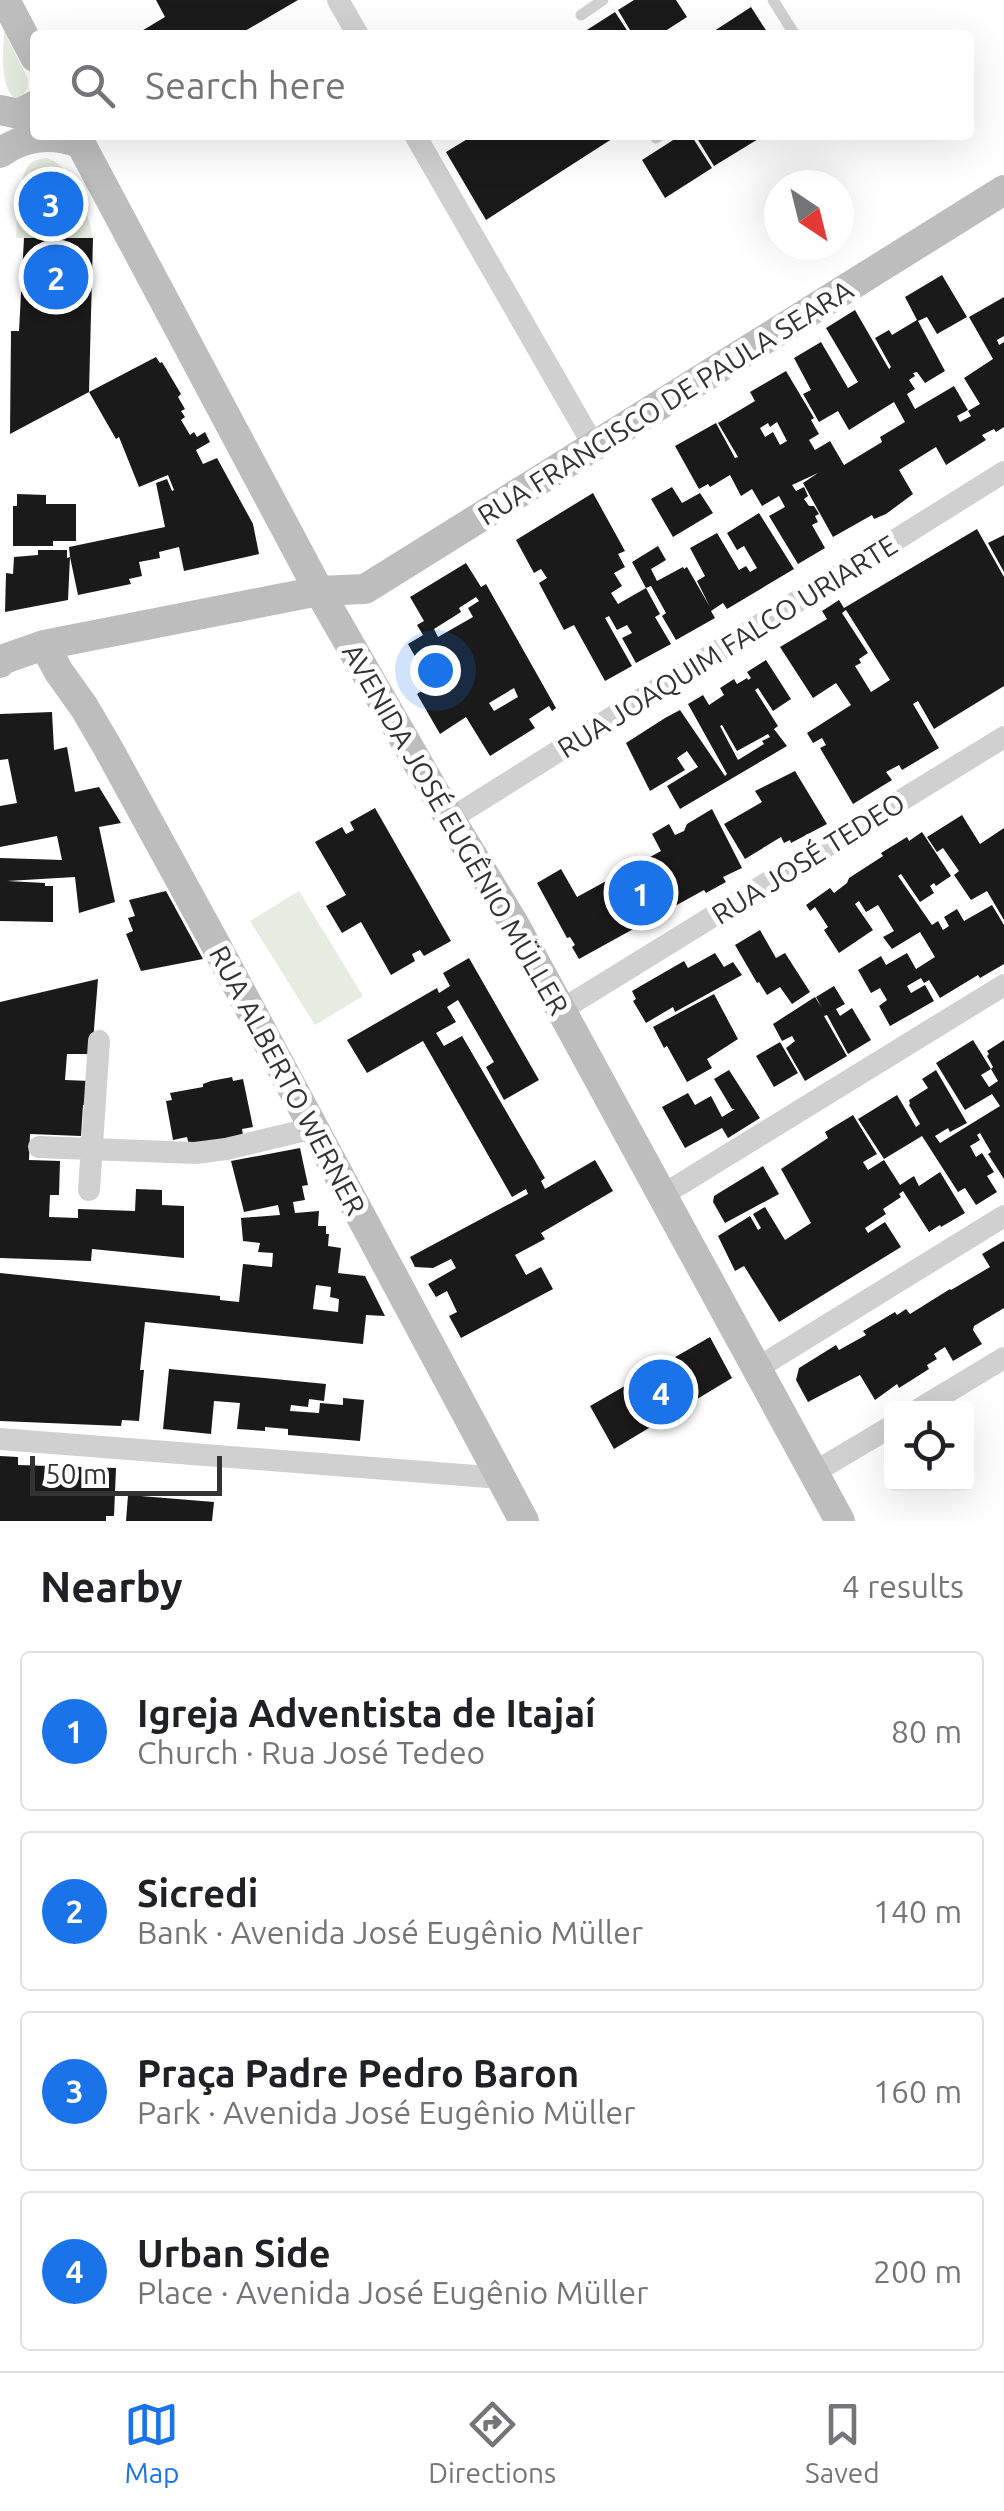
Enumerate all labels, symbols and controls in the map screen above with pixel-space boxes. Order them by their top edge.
search box [30,30,974,140]
icon: search [65,58,120,113]
text: Search here [145,64,346,106]
pin: 3 [18,166,84,242]
north arrow [764,170,854,260]
pin: 2 [23,240,88,314]
street label: RUA FRANCISCO DE PAULA SEARA [472,273,858,531]
street label: RUA JOAQUIM FALCO URIARTE [552,528,902,764]
street label: AVENIDA JOSÉ EUGÊNIO MÜLLER [337,638,576,1020]
your location [410,645,461,696]
street label: RUA JOSÉ TEDEO [705,785,910,930]
pin: 1 [608,856,674,930]
street label: RUA ALBERTO WERNER [204,940,372,1220]
pin: 4 [628,1354,694,1430]
map controls [884,1401,974,1491]
button: locate [884,1401,974,1491]
scale bar [30,1451,222,1496]
text: 50 m [45,1458,107,1489]
text: Nearby [40,1563,183,1610]
text: 4 results [842,1568,964,1604]
text: Igreja Adventista de Itajaí [137,1692,596,1734]
text: 1 [65,1713,84,1749]
text: 80 m [891,1713,962,1749]
text: Church · Rua José Tedeo [137,1734,485,1770]
text: Sicredi [137,1872,258,1914]
text: 2 [65,1893,84,1929]
text: 140 m [873,1893,962,1929]
text: Bank · Avenida José Eugênio Müller [137,1914,643,1950]
text: Praça Padre Pedro Baron [137,2052,579,2094]
text: 3 [65,2073,84,2109]
text: 160 m [873,2073,962,2109]
text: Park · Avenida José Eugênio Müller [137,2094,635,2130]
text: Urban Side [137,2232,331,2274]
text: 4 [65,2253,84,2289]
text: 200 m [873,2253,962,2289]
text: Place · Avenida José Eugênio Müller [137,2274,648,2310]
tab: Map [124,2397,180,2488]
tab: Directions [428,2397,556,2488]
tab: Saved [805,2397,880,2488]

